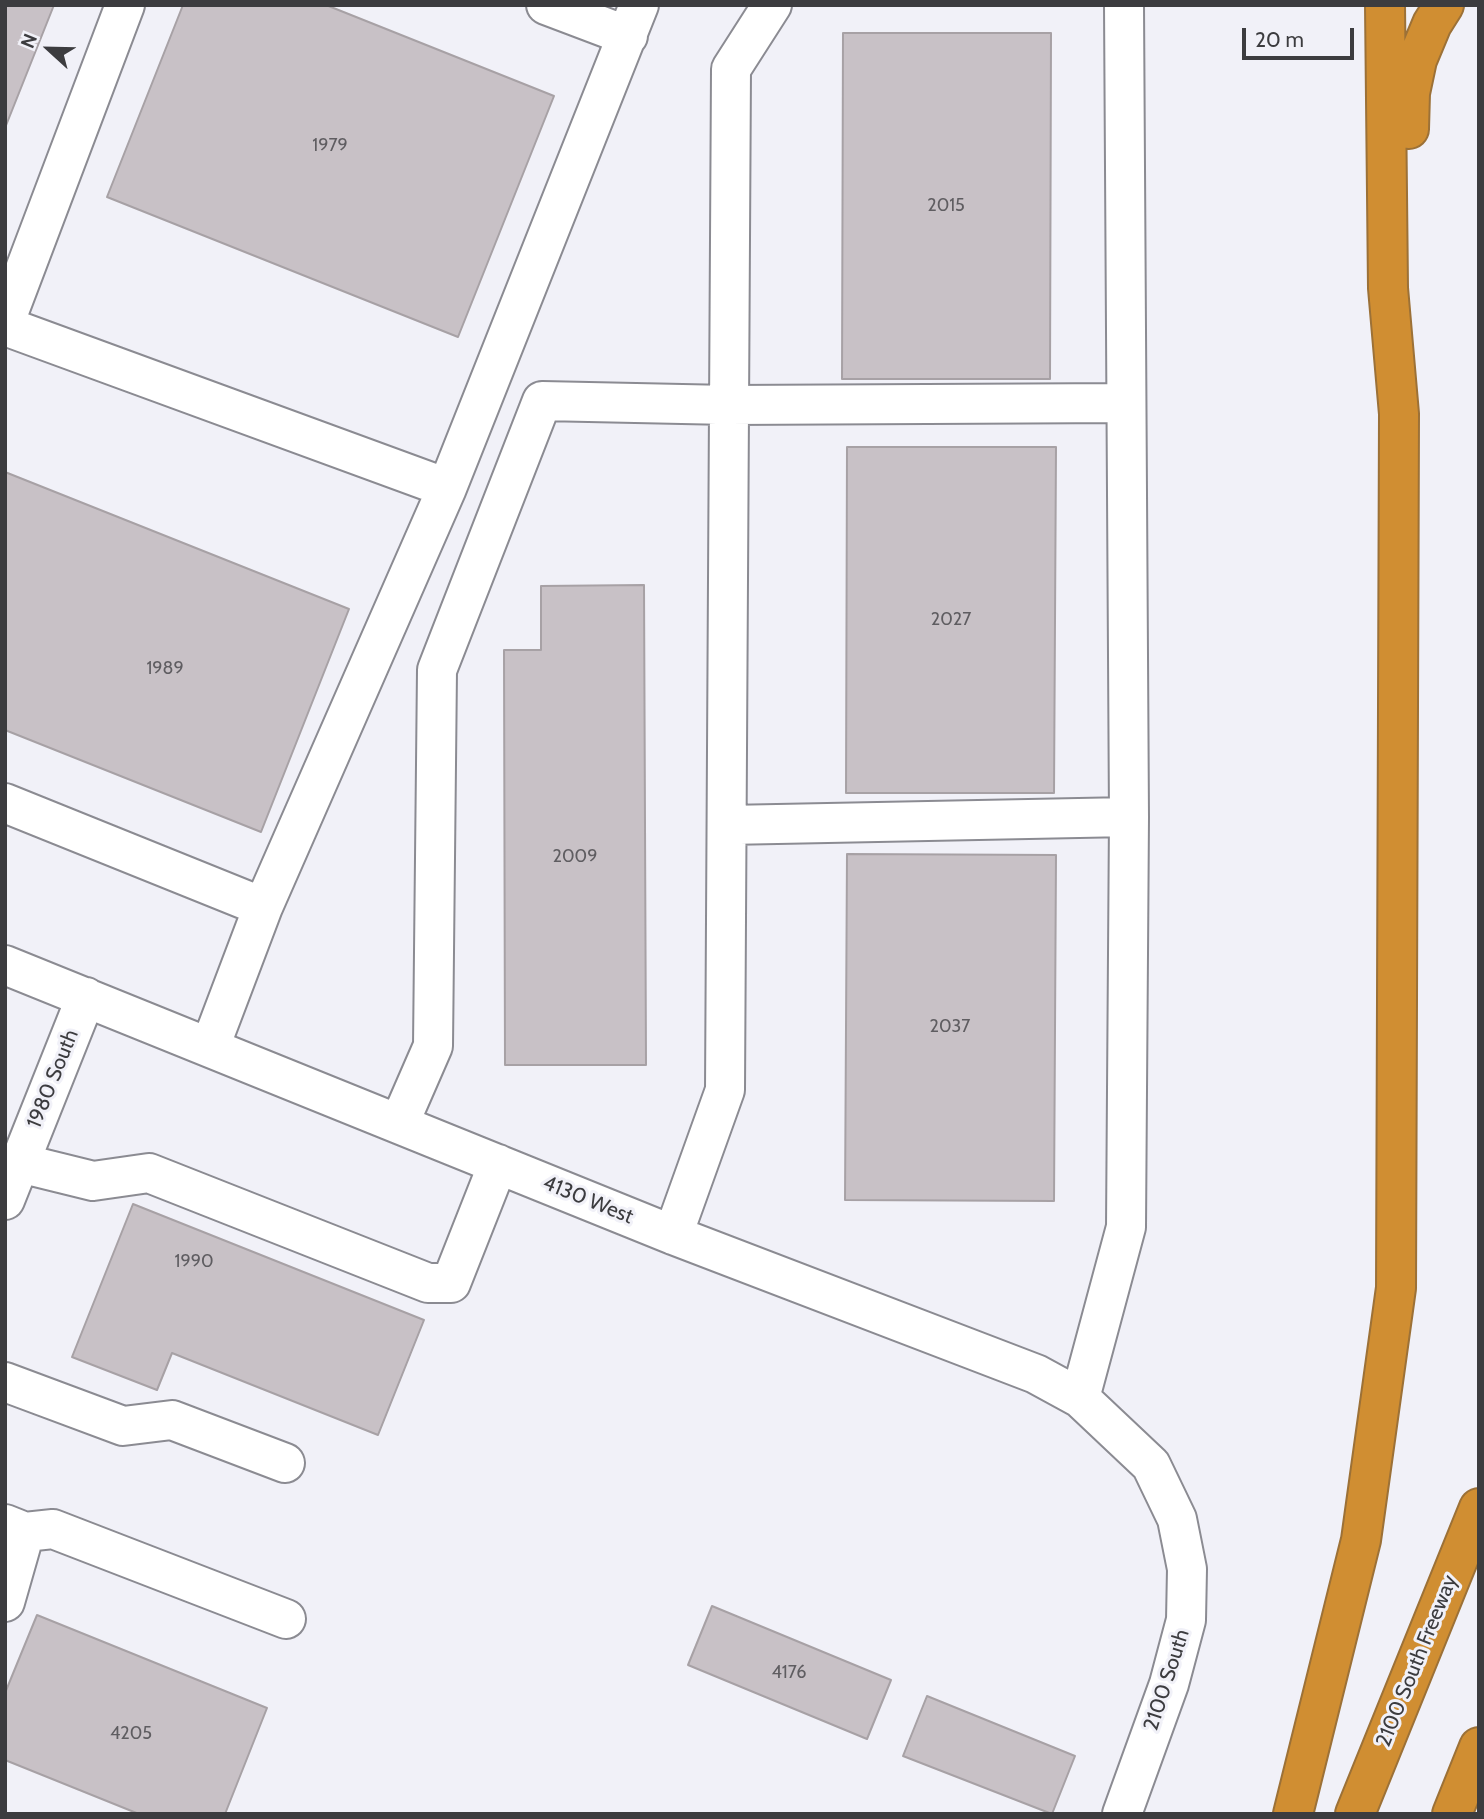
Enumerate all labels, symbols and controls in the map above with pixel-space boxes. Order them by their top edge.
north arrow [14,14,84,84]
scale bar [1246,14,1358,58]
text: 20 m [1255,27,1304,52]
text: N [16,30,42,51]
house number: 1979 [312,135,348,157]
house number: 2015 [927,195,965,217]
house number: 2027 [931,609,971,631]
house number: 1989 [146,658,184,680]
house number: 2009 [553,846,597,868]
house number: 2037 [930,1016,970,1038]
street label: 1980 South [22,1026,84,1132]
street label: 4130 West [539,1170,637,1230]
house number: 1990 [175,1251,213,1273]
street label: 2100 South Freeway [1371,1571,1463,1751]
street label: 2100 South [1139,1626,1195,1734]
house number: 4176 [771,1662,807,1684]
house number: 4205 [110,1723,152,1745]

